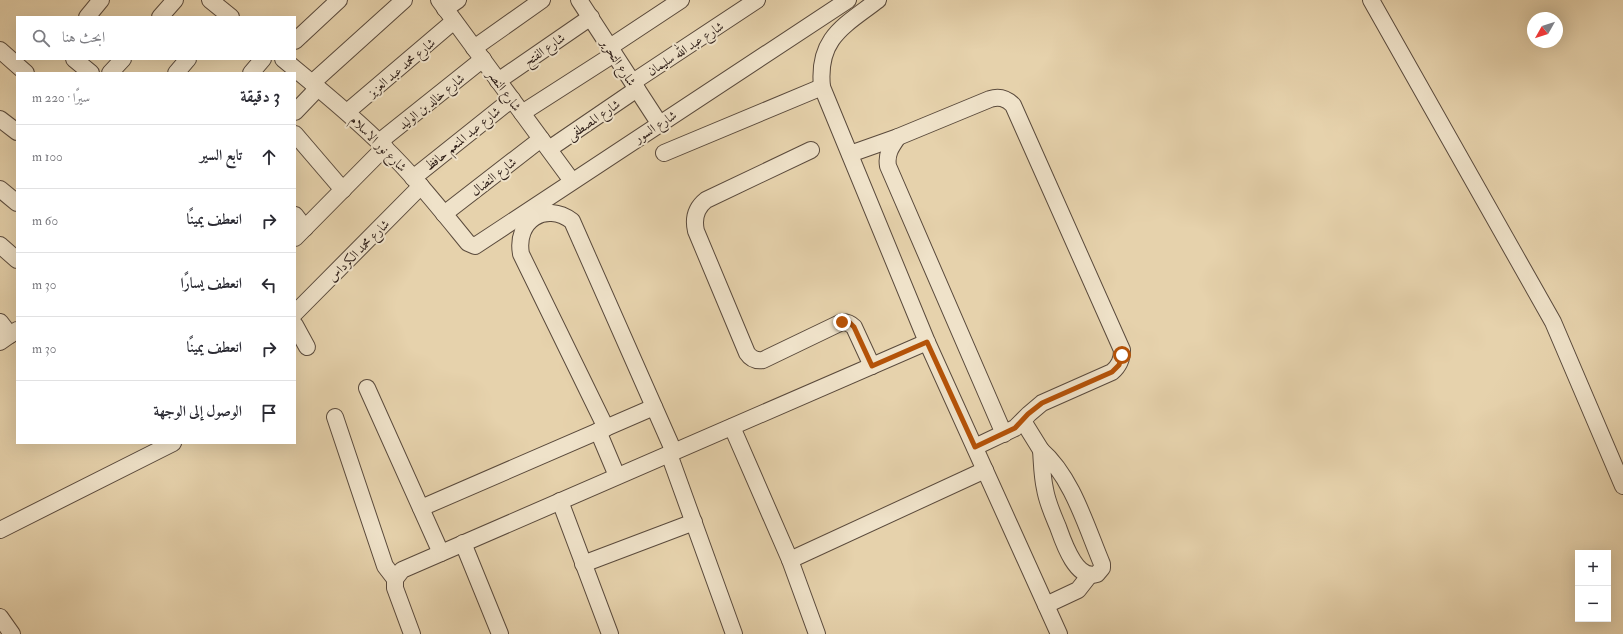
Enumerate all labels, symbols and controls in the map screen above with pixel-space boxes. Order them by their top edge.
north arrow [1527,12,1563,48]
search box [16,16,296,60]
street label: شارع عبد الله سليمان [643,16,729,82]
icon: search [30,27,52,49]
text: ابحث هنا [62,28,105,47]
street label: شارع الفتح [521,30,570,72]
street label: شارع التحرير [593,34,639,91]
street label: شارع محمد عبد العزيز [363,35,441,104]
street label: شارع النصر [480,65,525,116]
street label: شارع خالد بن الوليد [395,70,470,136]
text: 3 دقيقة [240,86,280,107]
text: سيرًا · 220 m [32,90,90,106]
street label: شارع المصطفى [564,96,625,146]
street label: شارع عبد المنعم حافظ [421,103,506,177]
street label: شارع السور [630,107,681,150]
street label: شارع نور الاسلام [344,112,410,178]
text: تابع السير [200,146,242,165]
icon: ahead [258,146,280,168]
text: 100 m [32,149,63,165]
street label: شارع النضال [468,154,522,202]
text: انعطف يمينًا [187,210,242,229]
icon: right [258,210,280,232]
text: 60 m [32,213,58,229]
street label: شارع محمد الكرداس [324,216,395,287]
text: انعطف يسارًا [181,274,242,293]
icon: left [258,274,280,296]
text: 30 m [32,277,57,293]
route end [833,313,851,331]
text: انعطف يمينًا [187,338,242,357]
icon: right [258,338,280,360]
text: 30 m [32,341,57,357]
route start [1113,346,1131,364]
text: الوصول إلى الوجهة [154,402,242,421]
icon: arrive [258,402,280,424]
map controls [1575,550,1611,622]
button: + [1575,550,1611,586]
button: − [1575,586,1611,622]

